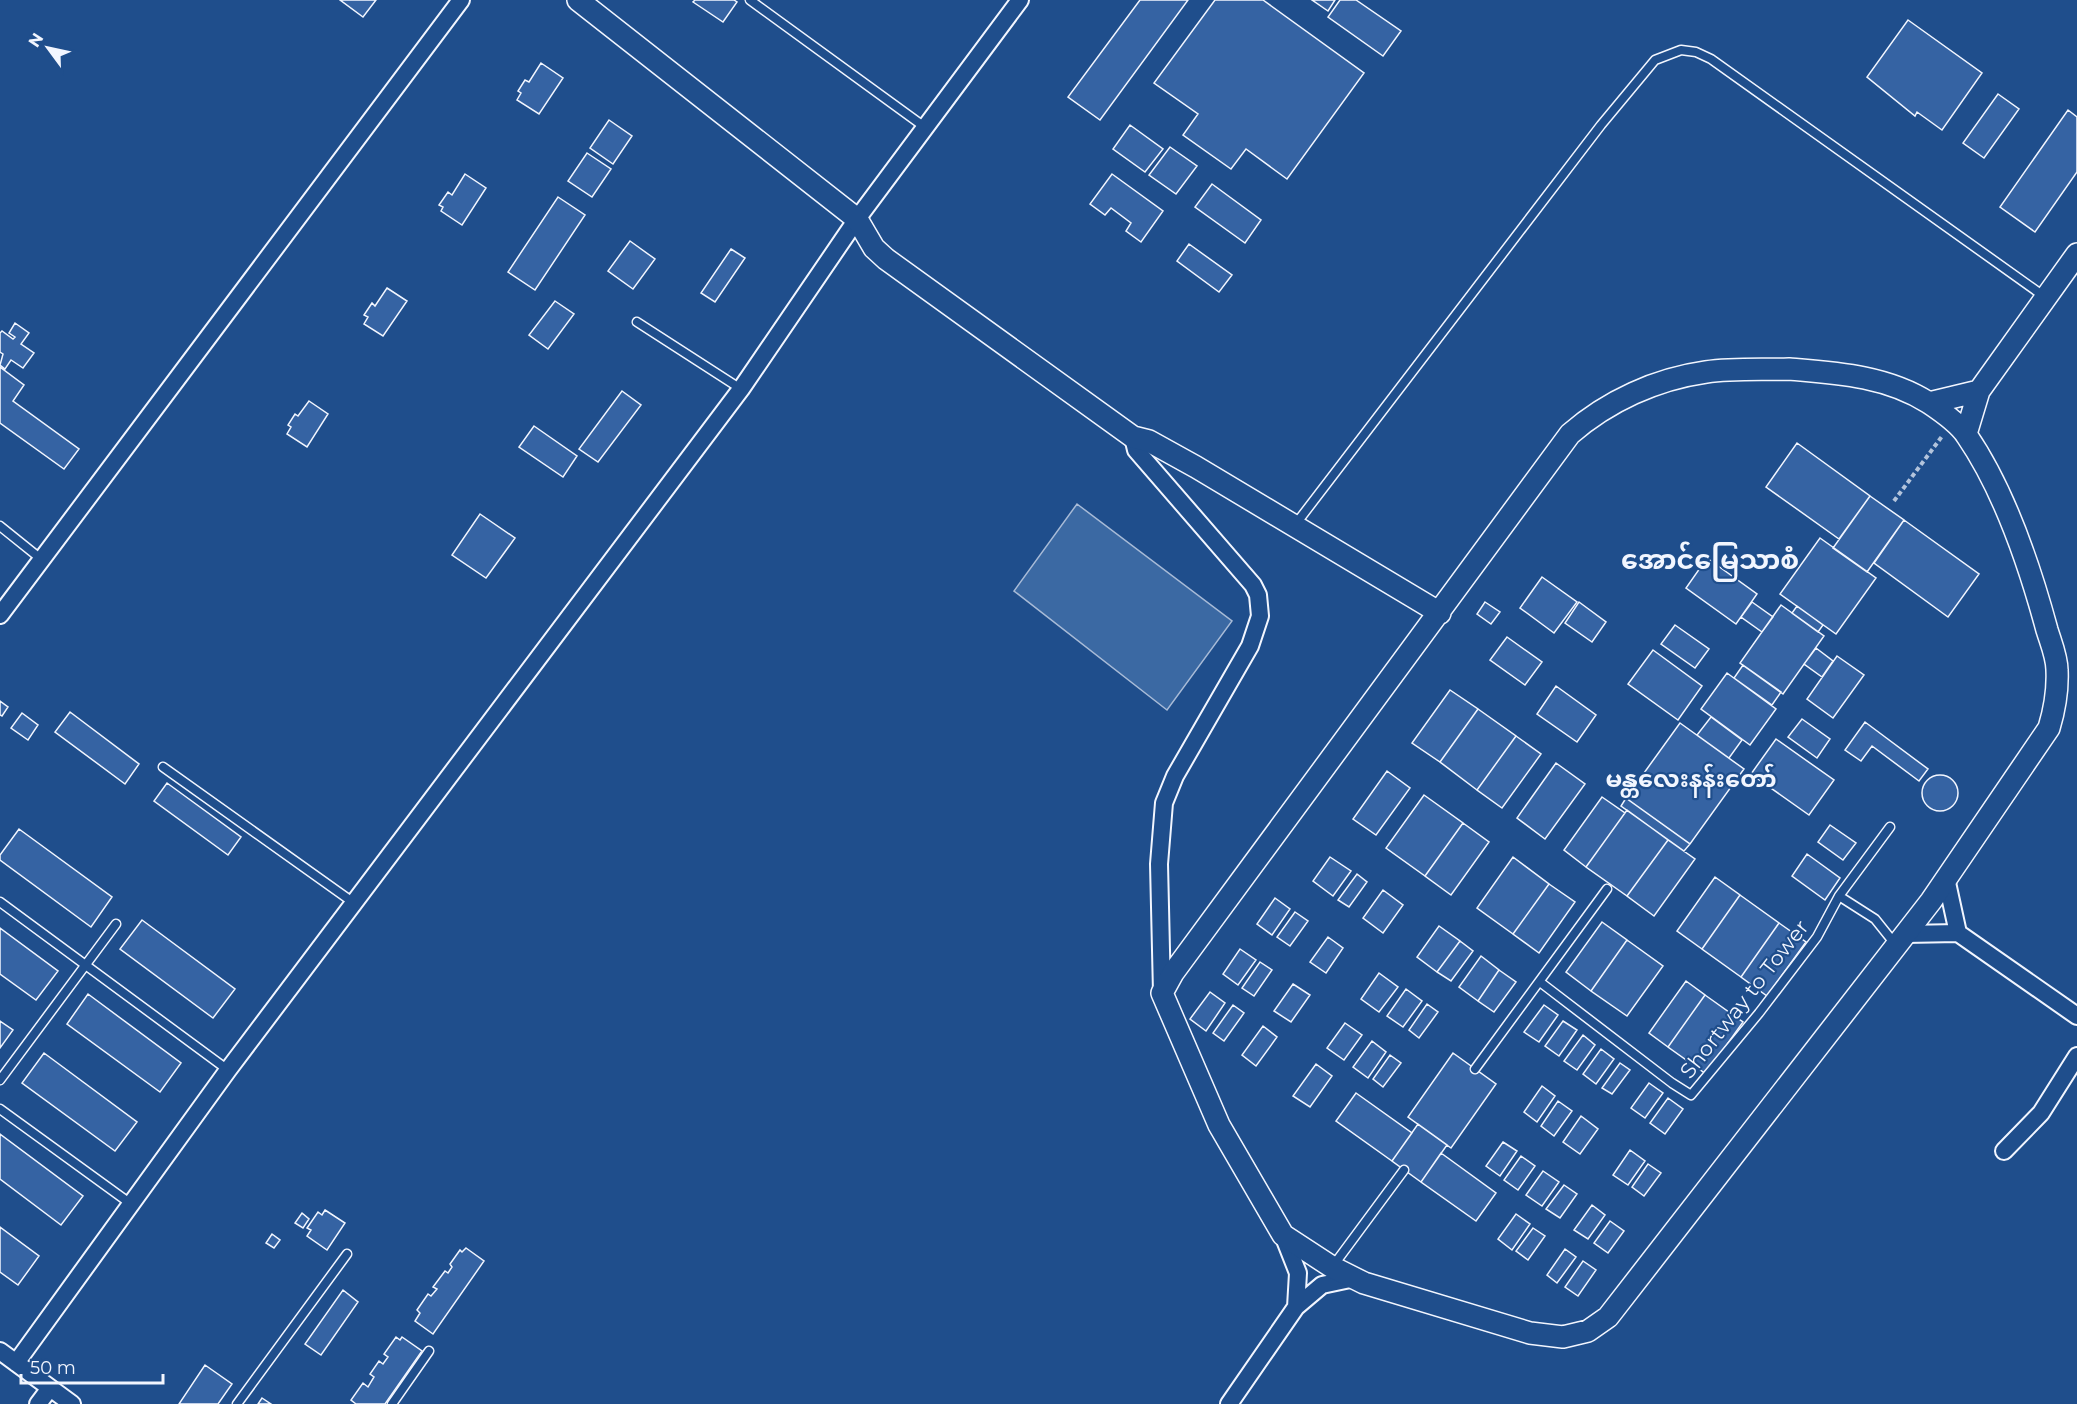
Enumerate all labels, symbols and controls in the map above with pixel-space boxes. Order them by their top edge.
north arrow [18,18,78,78]
text: N [24,30,47,51]
district label: အောင်မြေသာစံ [1621,541,1799,582]
district label: မန္တလေးနန်းတော် [1605,763,1777,798]
street label: Shortway to Tower [1674,915,1814,1083]
scale bar [21,1347,164,1385]
text: 50 m [30,1357,76,1379]

